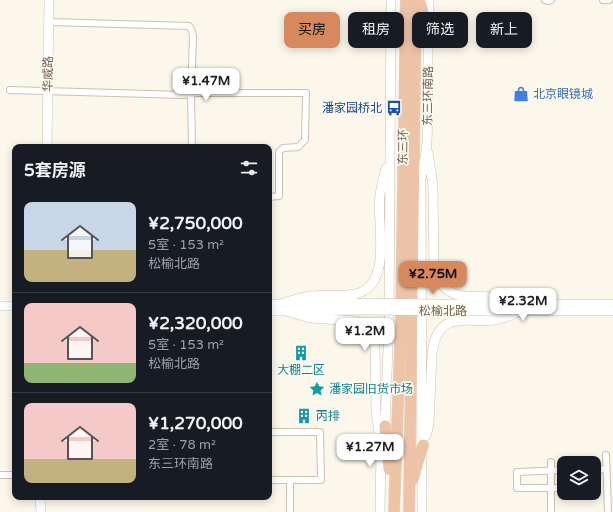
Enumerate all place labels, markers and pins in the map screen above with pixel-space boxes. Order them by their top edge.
pin: ¥1.47M [173,68,239,102]
shop icon: 北京眼镜城 [512,85,530,103]
place label: 北京眼镜城 [533,87,593,101]
bus stop icon: 潘家园桥北 [385,99,403,117]
place label: 潘家园桥北 [322,101,382,115]
pin: ¥2.75M [400,261,466,295]
pin: ¥2.32M [490,288,556,322]
pin: ¥1.2M [337,318,393,352]
building icon: 大棚二区 [292,344,310,362]
place label: 大棚二区 [277,363,325,377]
place icon: 潘家园旧货市场 [308,380,326,398]
place label: 潘家园旧货市场 [329,382,413,396]
building icon: 丙排 [295,407,313,425]
place label: 丙排 [316,409,340,423]
pin: ¥1.27M [337,434,403,468]

